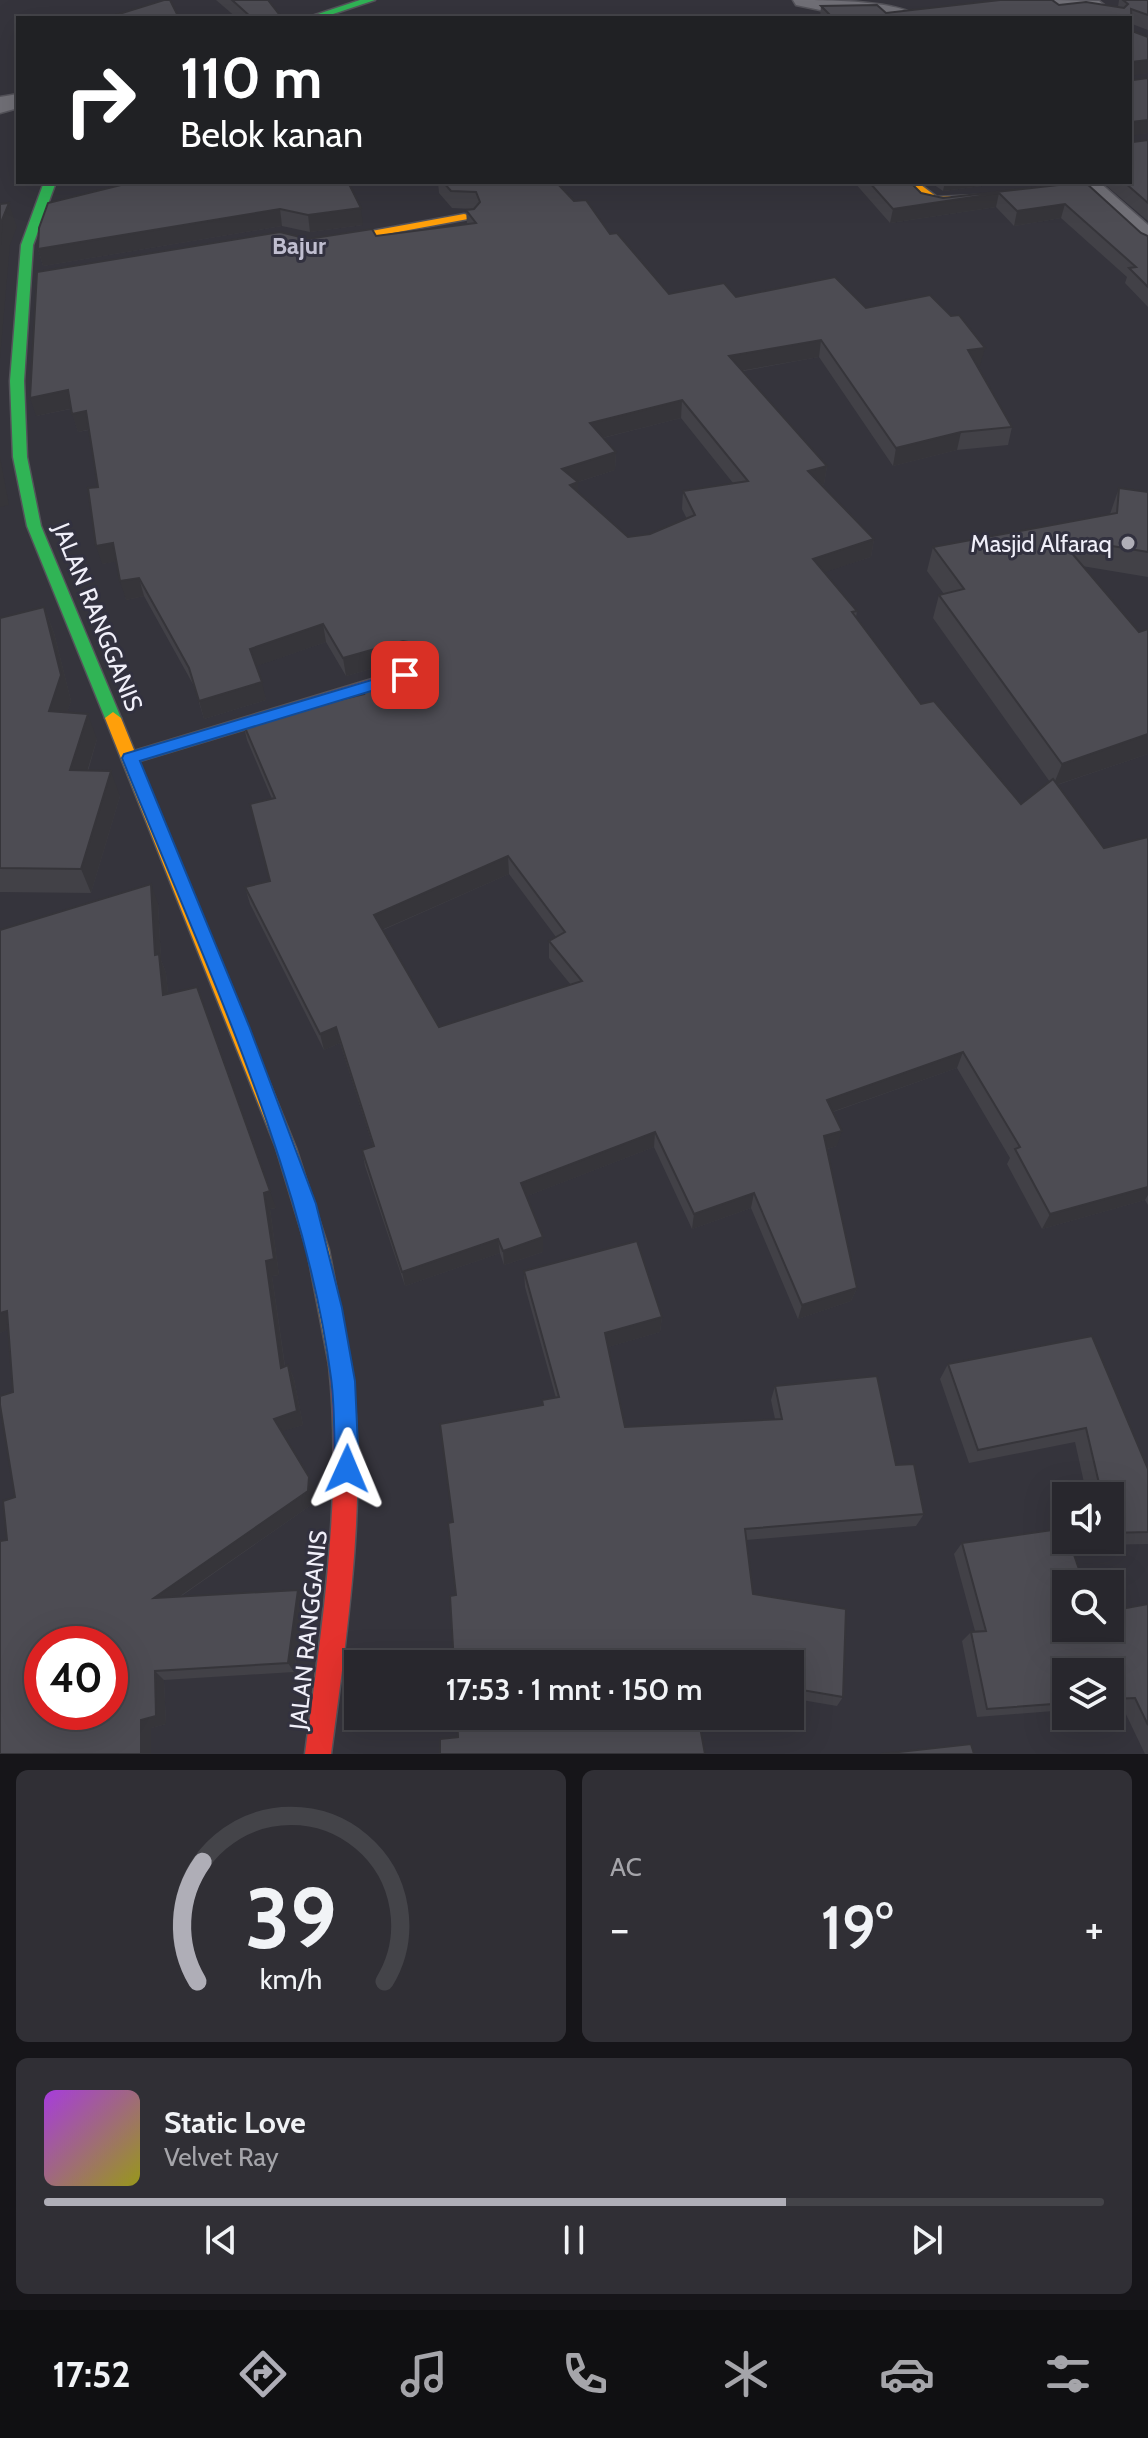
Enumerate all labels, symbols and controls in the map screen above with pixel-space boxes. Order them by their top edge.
text: 110 m [180,44,322,112]
icon: right [48,48,152,152]
text: Belok kanan [180,112,363,156]
district label: Bajur [272,231,326,260]
street label: JALAN RANGGANIS [47,518,149,715]
place label: Masjid Alfaraq [970,529,1112,558]
marker: Masjid Alfaraq [1119,534,1137,552]
pin [371,641,439,709]
icon: arrive [383,653,427,697]
position arrow [305,1427,389,1511]
map controls [1052,1482,1124,1730]
button: sound [1052,1482,1124,1554]
street label: JALAN RANGGANIS [283,1529,333,1732]
button: search [1052,1570,1124,1642]
speed limit sign: 40 [24,1626,128,1730]
button: layers [1052,1658,1124,1730]
text: 17:53 · 1 mnt · 150 m [446,1671,702,1708]
text: AC [610,1851,642,1883]
text: 39 [245,1868,337,1969]
text: 19° [821,1891,893,1964]
text: − [610,1902,629,1955]
text: + [1085,1902,1104,1955]
text: km/h [260,1961,322,1996]
text: Static Love [164,2104,306,2141]
text: Velvet Ray [164,2141,279,2173]
icon: previous [199,2218,243,2262]
icon: pause [552,2218,596,2262]
icon: next [905,2218,949,2262]
icon: directions [235,2346,291,2402]
icon: music [396,2346,452,2402]
icon: phone [557,2346,613,2402]
icon: climate [718,2346,774,2402]
icon: car [879,2346,935,2402]
icon: filters [1040,2346,1096,2402]
text: 17:52 [52,2352,130,2396]

